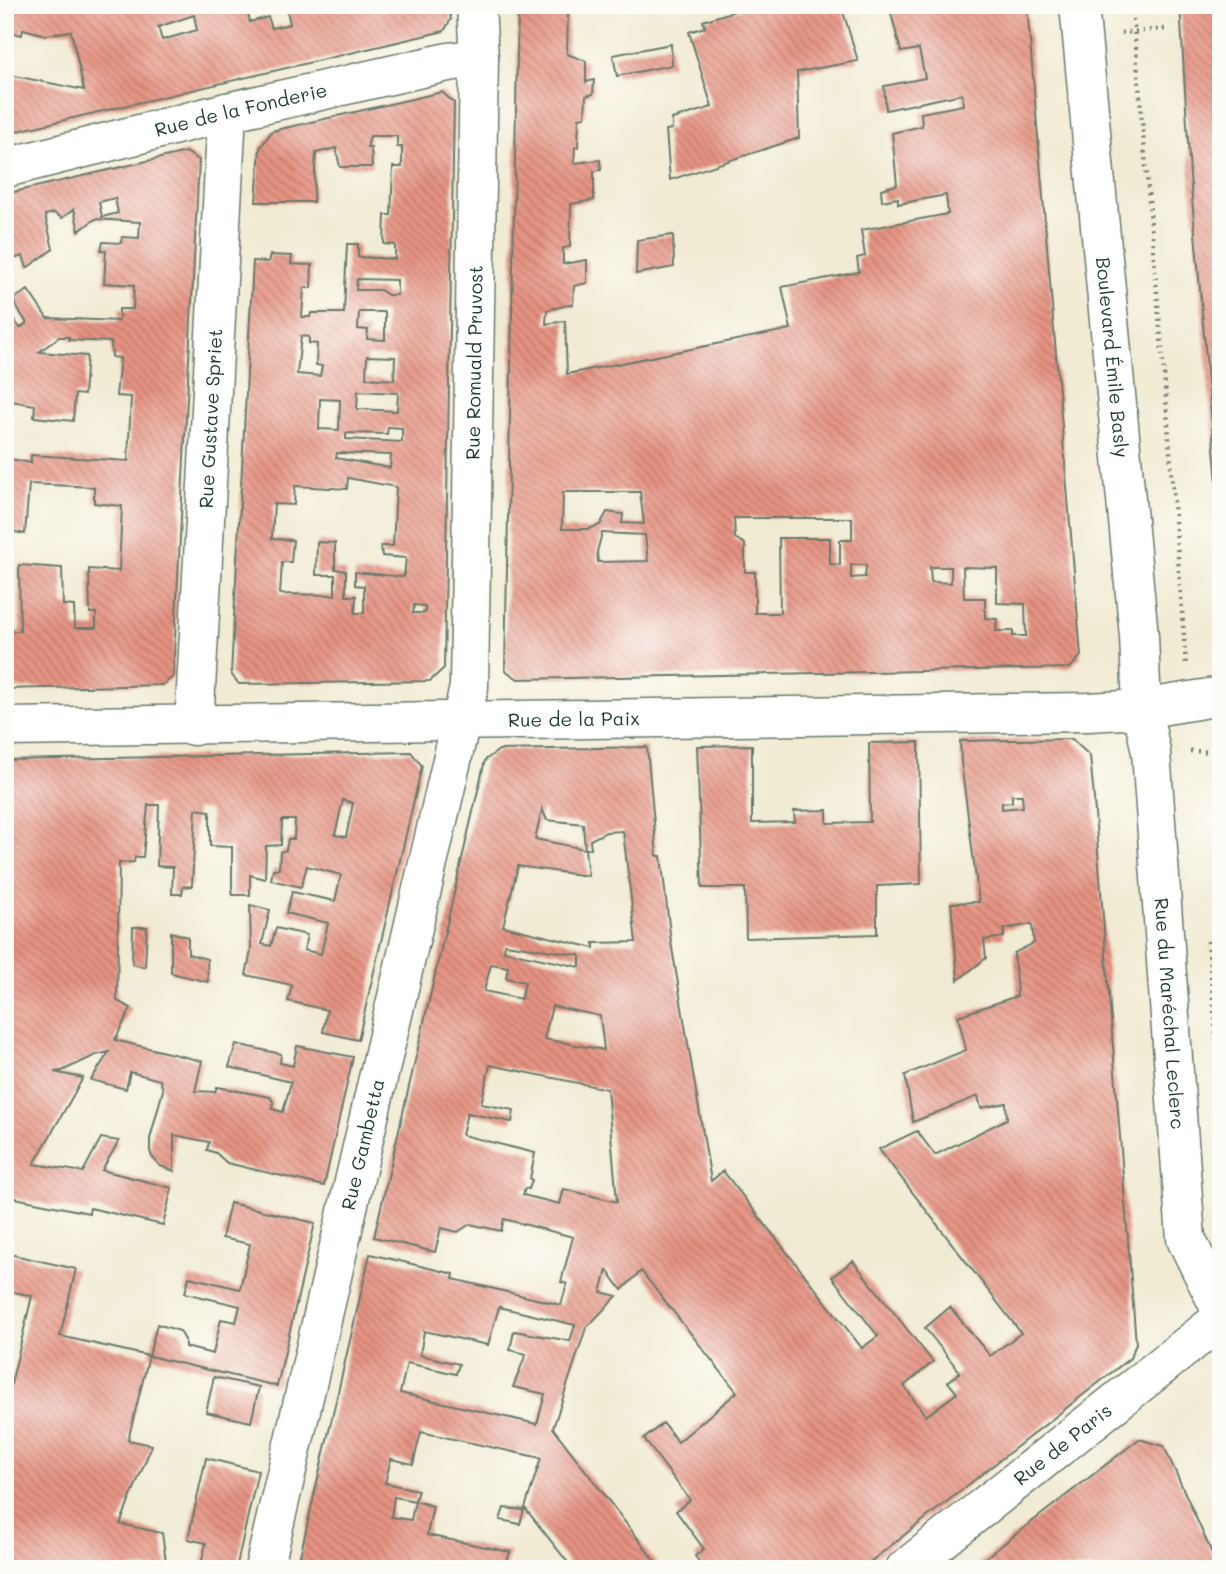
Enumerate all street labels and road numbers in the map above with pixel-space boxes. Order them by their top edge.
street label: Rue de la Fonderie [152,77,329,142]
street label: Boulevard Émile Basly [1091,256,1135,459]
street label: Rue Romuald Pruvost [460,265,488,460]
street label: Rue Gustave Spriet [193,328,227,509]
street label: Rue de la Paix [508,705,640,732]
street label: Rue du Maréchal Leclerc [1150,897,1191,1130]
street label: Rue Gambetta [335,1076,390,1212]
street label: Rue de Paris [1008,1397,1117,1490]

